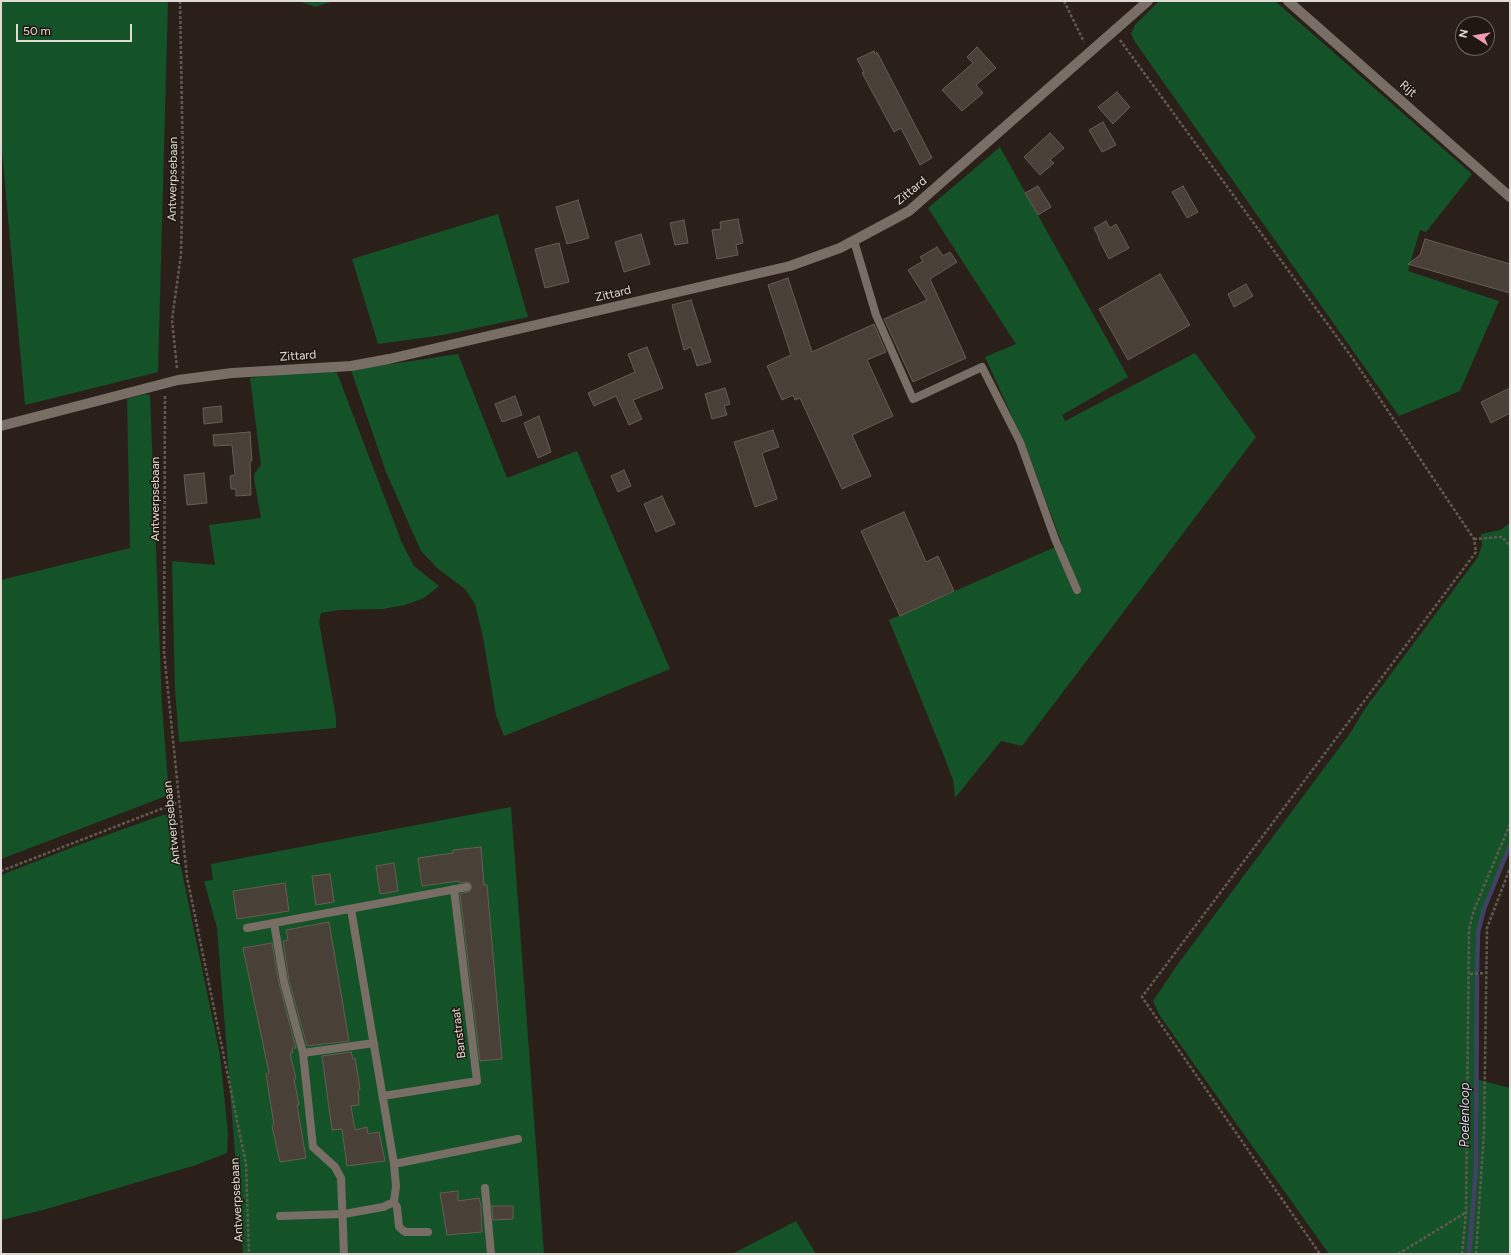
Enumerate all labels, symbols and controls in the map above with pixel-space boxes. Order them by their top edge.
scale bar [18,16,134,42]
north arrow [1455,16,1495,56]
text: 50 m [23,24,51,38]
text: N [1457,28,1471,39]
street label: Rijt [1396,78,1420,100]
street label: Antwerpsebaan [165,137,181,221]
street label: Zittard [892,174,930,208]
street label: Zittard [593,283,633,305]
street label: Zittard [279,348,317,364]
street label: Antwerpsebaan [148,457,162,541]
street label: Antwerpsebaan [160,780,184,866]
street label: Banstraat [449,1007,469,1059]
water label: Poelenloop [1457,1083,1473,1147]
street label: Antwerpsebaan [228,1157,246,1243]

